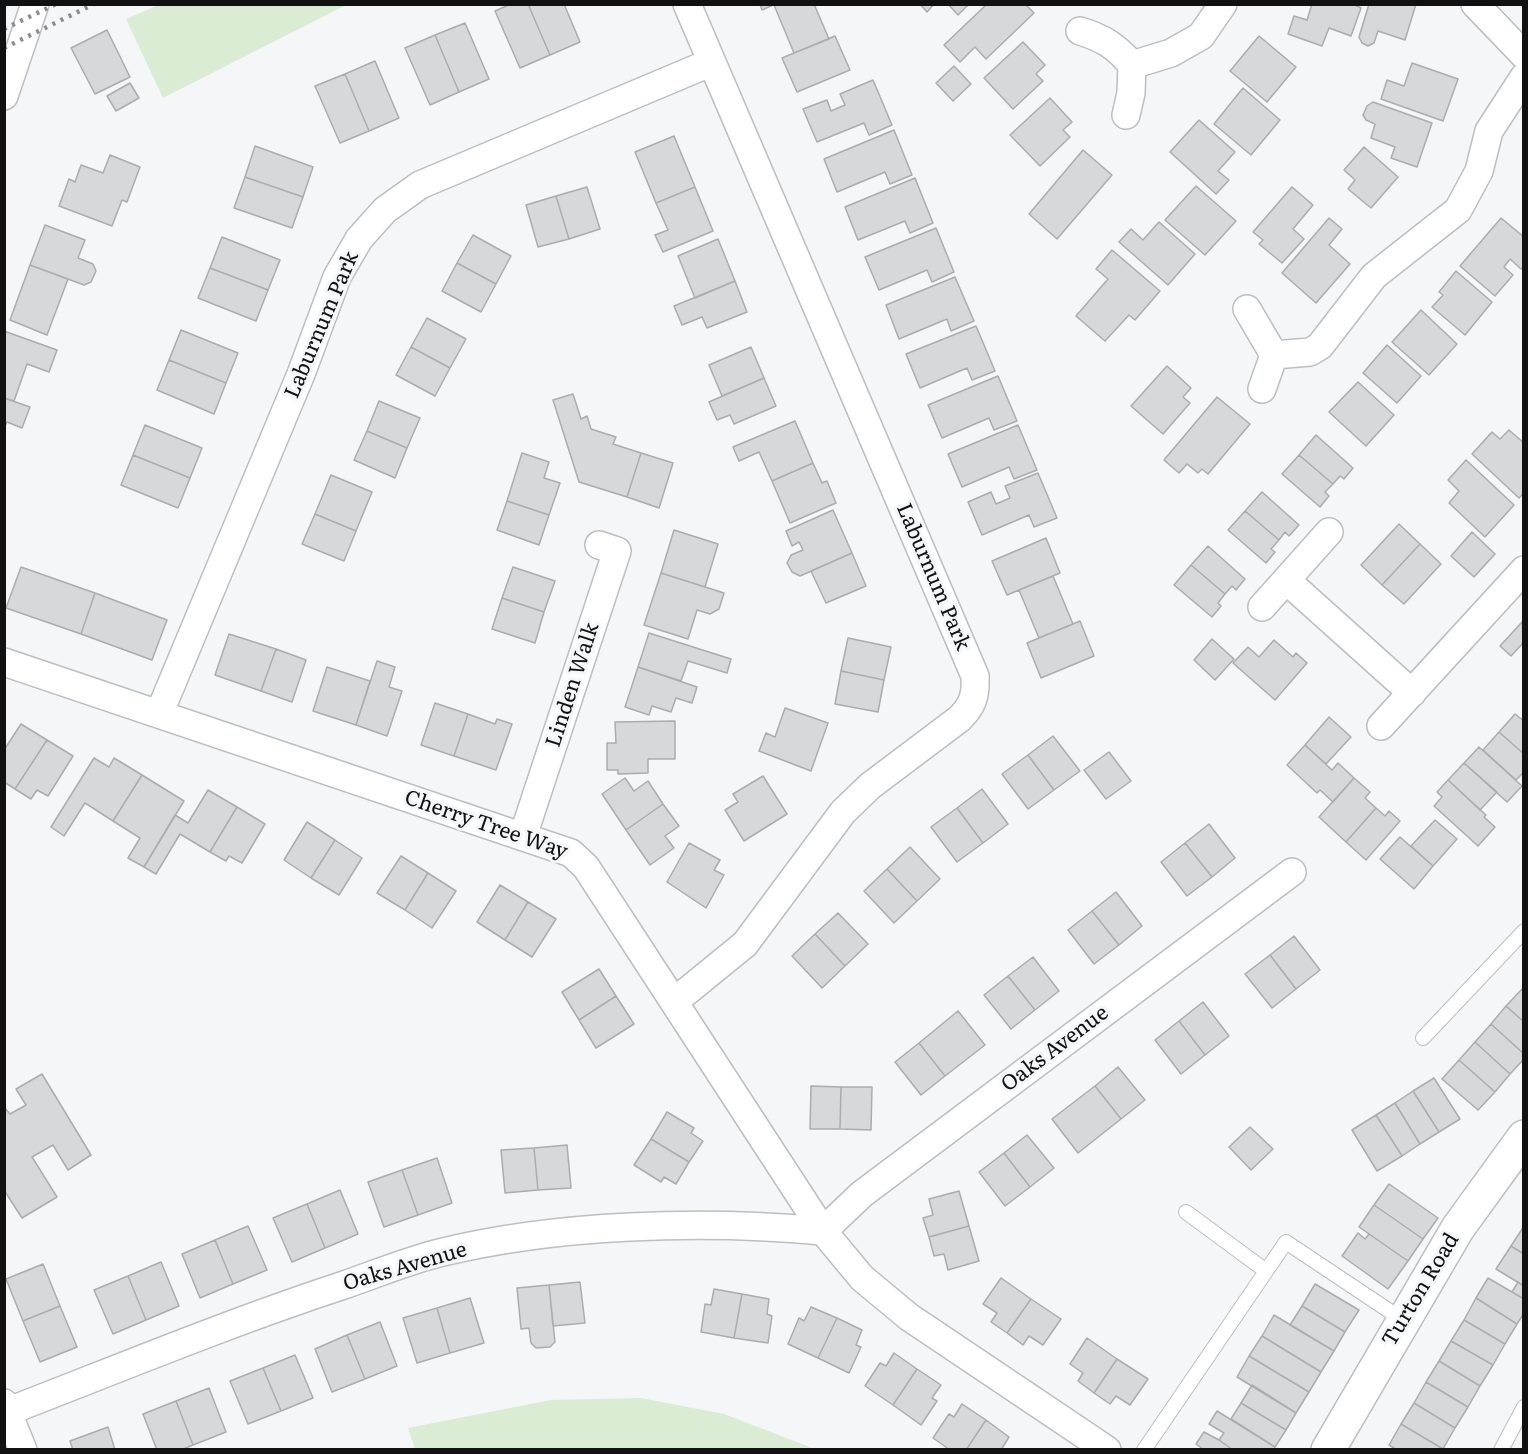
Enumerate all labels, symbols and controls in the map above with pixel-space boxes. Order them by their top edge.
street label: Laburnum Park [280,248,364,402]
street label: Laburnum Park [891,500,975,654]
street label: Linden Walk [541,620,605,750]
street label: Cherry Tree Way [401,785,571,865]
street label: Oaks Avenue [997,1001,1113,1097]
street label: Turton Road [1377,1229,1465,1351]
street label: Oaks Avenue [340,1237,470,1297]

